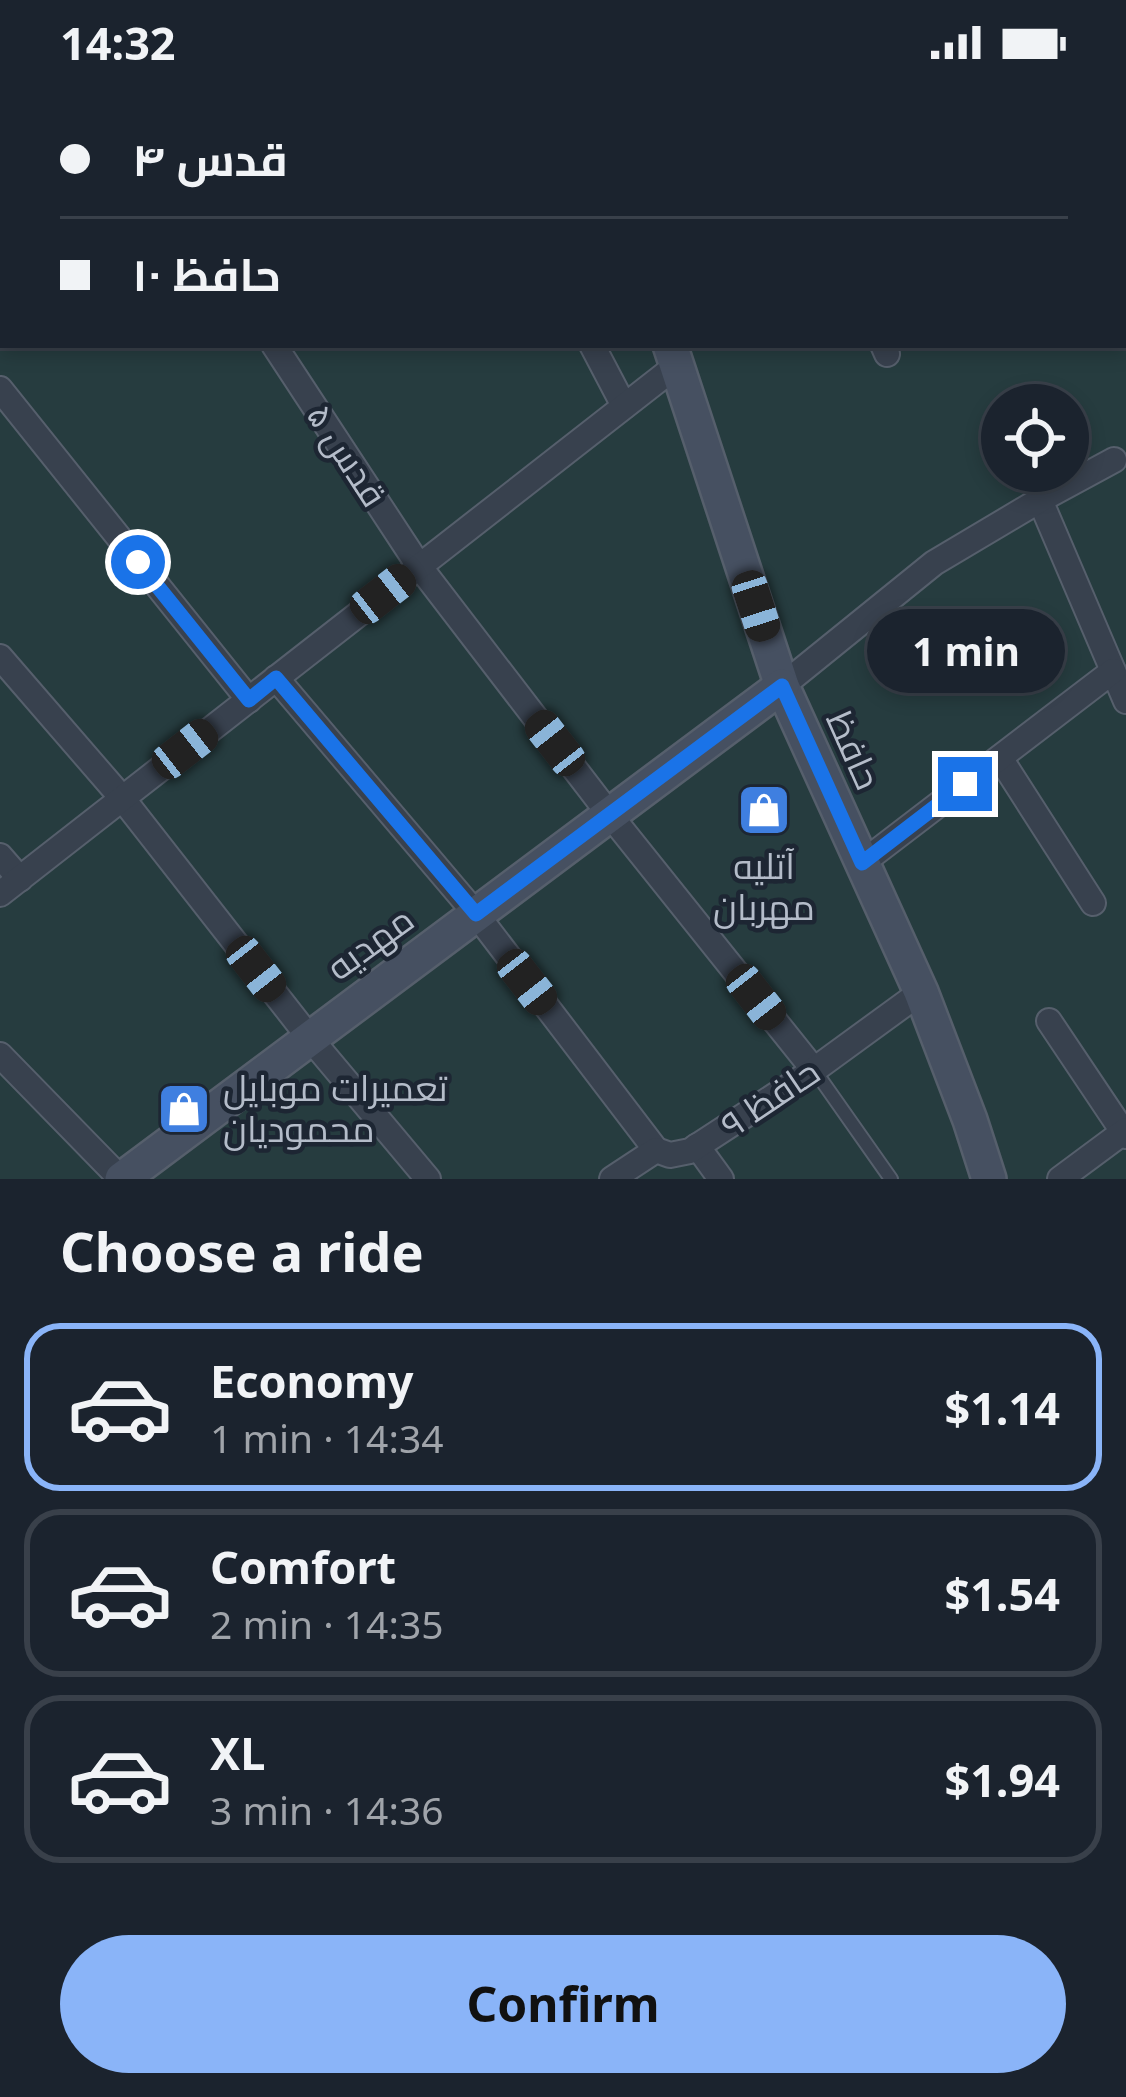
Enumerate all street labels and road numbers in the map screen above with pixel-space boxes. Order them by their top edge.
street label: قدس ۵ [296,394,399,516]
street label: حافظ [816,703,893,797]
street label: مهدیه [316,894,423,991]
street label: حافظ ۹ [711,1047,829,1148]

